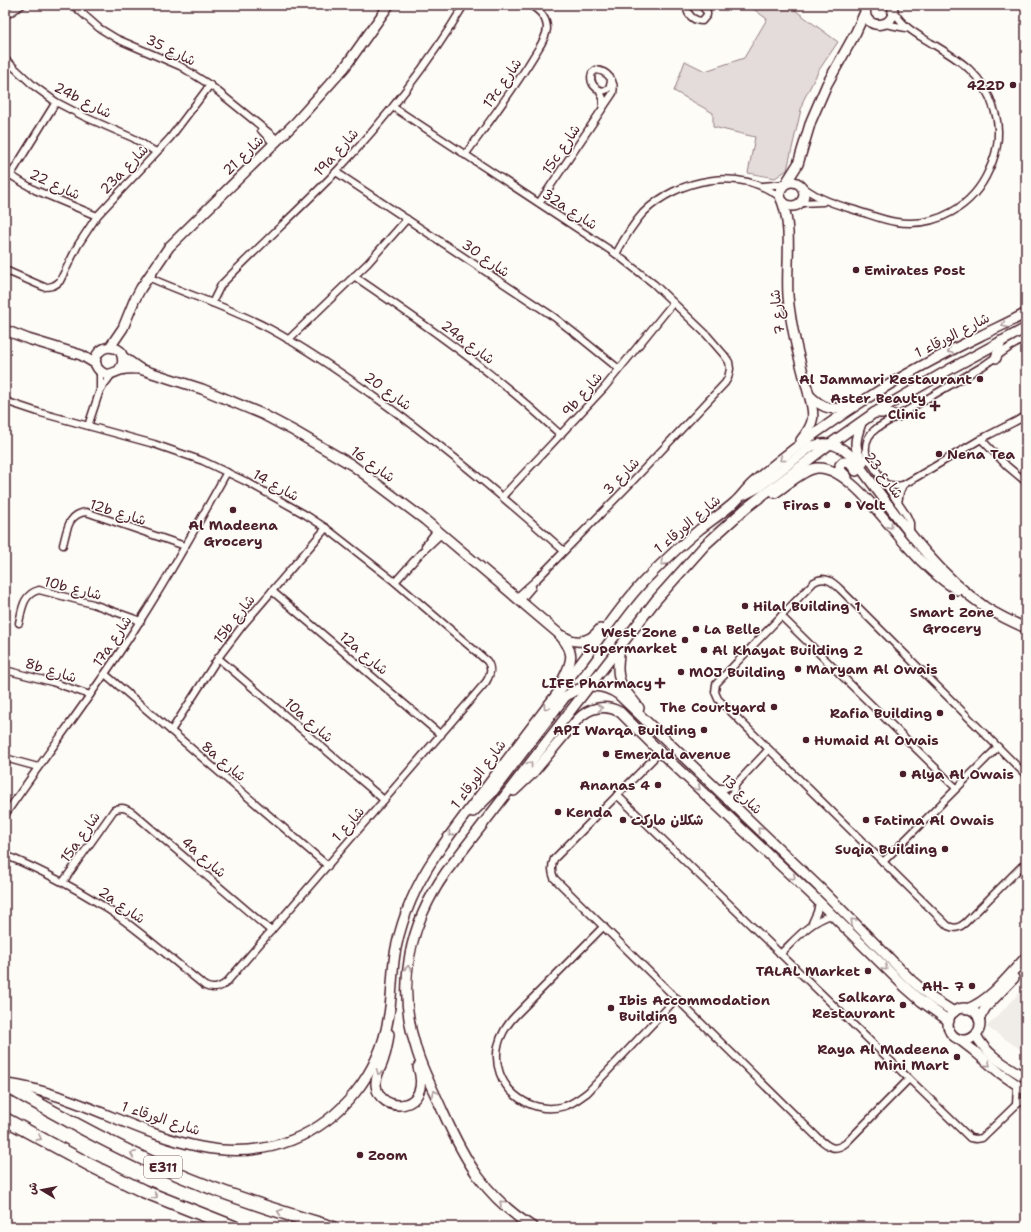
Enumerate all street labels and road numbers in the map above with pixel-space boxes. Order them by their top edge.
street label: شارع 35 [143,30,199,71]
street label: 17c شارع [478,55,526,112]
street label: 24b شارع [51,78,115,123]
street label: 15c شارع [538,121,585,178]
street label: 19a شارع [310,124,363,180]
street label: شارع 21 [219,131,268,180]
street label: 23a شارع [96,140,153,198]
street label: شارع 22 [26,164,83,204]
street label: 32a شارع [539,185,601,234]
street label: شارع 30 [458,235,513,282]
street label: شارع 7 [765,289,790,335]
street label: شارع الورقاء 1 [912,308,993,362]
street label: 24a شارع [437,316,498,369]
street label: شارع 20 [360,368,415,415]
street label: 9b شارع [558,368,607,421]
street label: شارع 16 [347,442,399,487]
street label: شارع 23 [860,448,907,503]
street label: شارع 3 [599,454,644,499]
street label: شارع 14 [249,465,302,506]
street label: شارع الورقاء 1 [650,491,725,558]
street label: 12b شارع [87,495,148,530]
street label: 10b شارع [42,572,104,605]
street label: 15b شارع [209,591,260,648]
street label: 17a شارع [88,612,137,671]
street label: 12a شارع [335,627,392,679]
street label: 8b شارع [23,654,79,687]
street label: 10a شارع [280,694,337,747]
street label: شارع الورقاء 1 [446,736,511,813]
street label: 8a شارع [197,737,250,786]
street label: شارع 13 [717,770,766,819]
street label: شارع 1 [328,803,369,846]
street label: 15a شارع [56,808,105,866]
street label: 4a شارع [177,833,230,882]
street label: 2a شارع [95,882,149,928]
street label: شارع الورقاء 1 [119,1097,203,1140]
road number: E311 [144,1156,182,1178]

